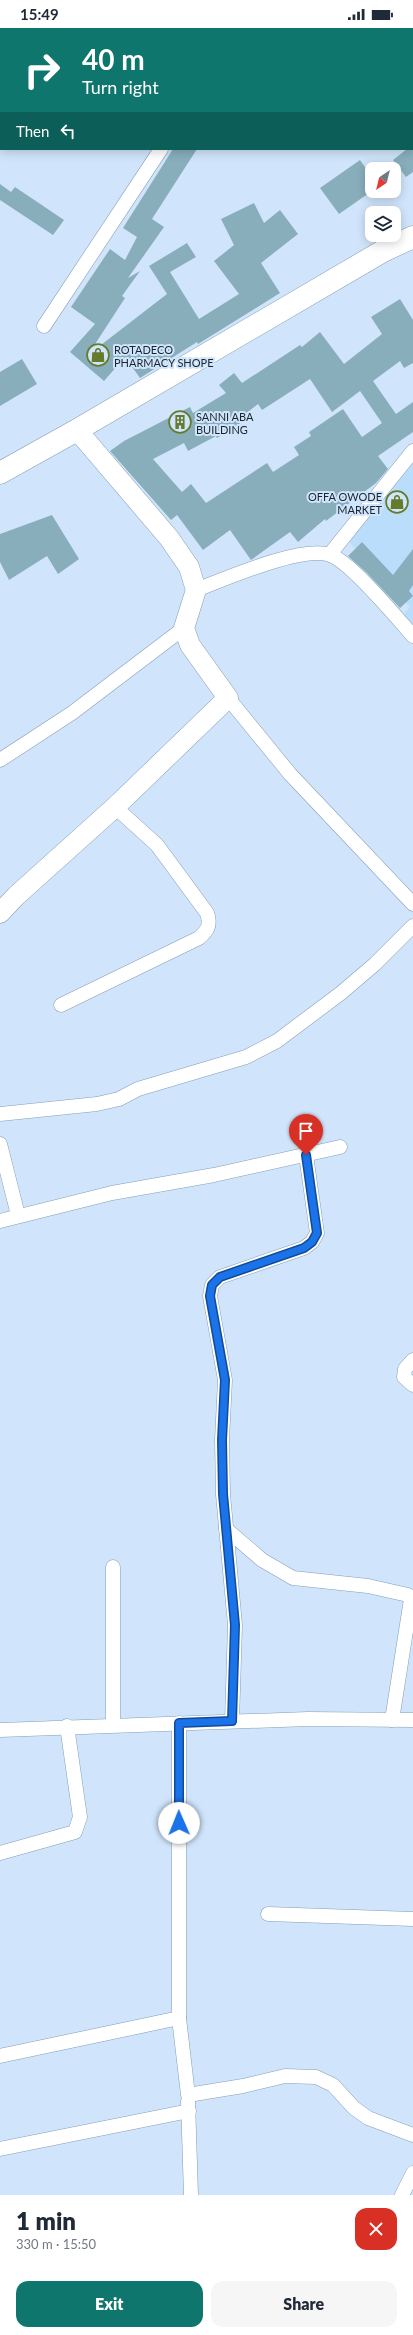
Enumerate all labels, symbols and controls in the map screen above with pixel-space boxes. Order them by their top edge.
text: 15:49 [20,5,59,23]
text: 40 m [82,42,145,76]
icon: right [16,44,68,96]
text: Turn right [82,76,159,98]
icon: left [57,120,79,142]
text: Then [16,122,49,140]
north arrow [365,162,401,198]
map controls [365,162,401,242]
button: layers [365,206,401,242]
shop icon: ROTADECO PHARMACY SHOPE [85,342,111,368]
place label: ROTADECO PHARMACY SHOPE [114,343,214,369]
building icon: SANNI ABA BUILDING [167,409,193,435]
place label: SANNI ABA BUILDING [196,410,254,436]
shop icon: OFFA OWODE MARKET [384,489,410,515]
place label: OFFA OWODE MARKET [308,490,382,516]
pin [289,1114,323,1155]
icon: arrive [295,1120,317,1142]
position arrow [158,1802,200,1844]
text: 1 min [16,2206,76,2235]
button: close [355,2208,397,2250]
text: 330 m · 15:50 [16,2236,96,2252]
button: Exit [16,2281,203,2327]
button: Share [211,2281,397,2327]

